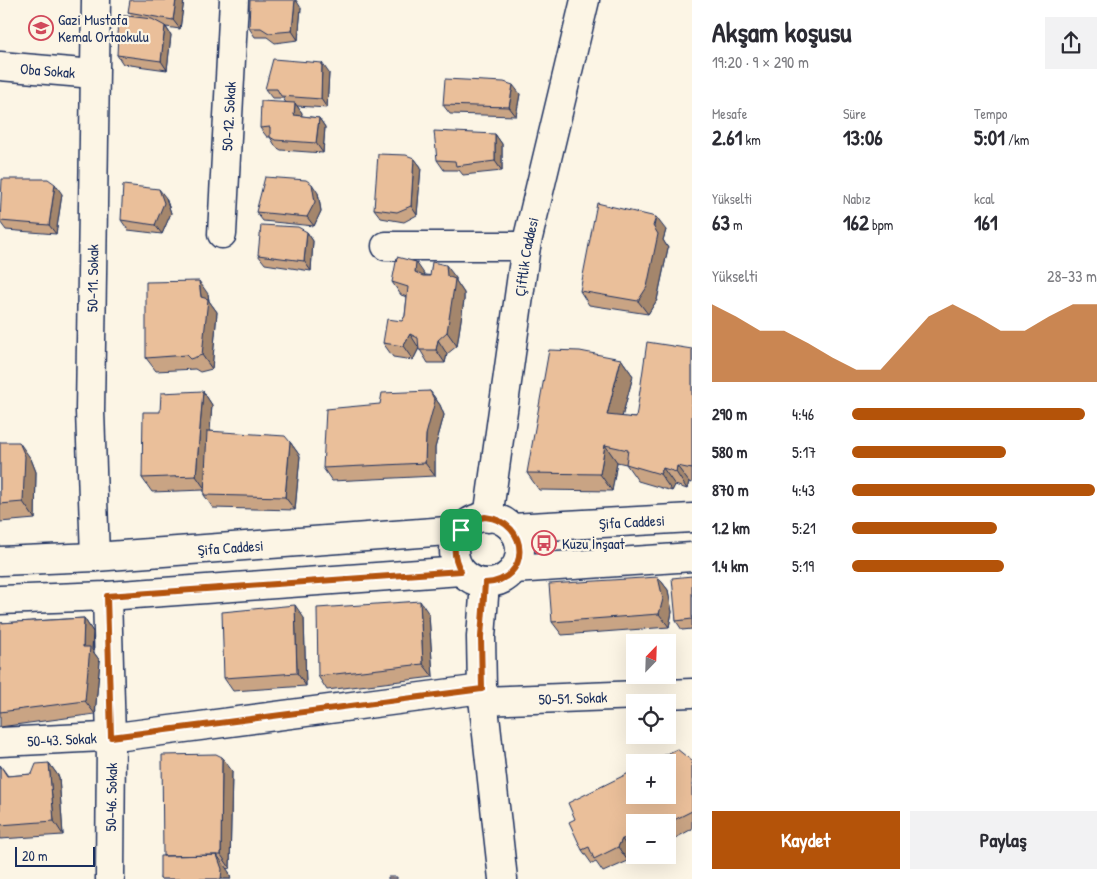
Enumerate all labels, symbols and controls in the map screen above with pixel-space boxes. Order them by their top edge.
place label: Gazi Mustafa Kemal Ortaokulu [58,9,149,47]
text: Akşam koşusu [712,13,851,51]
school or university icon: Gazi Mustafa Kemal Ortaokulu [28,15,54,41]
button: share [1045,17,1097,69]
text: 19:20 · 9 × 290 m [712,51,809,73]
street label: Oba Sokak [19,57,76,83]
street label: 50-12. Sokak [216,81,240,151]
text: Mesafe [712,104,747,123]
text: Süre [843,104,866,123]
text: Tempo [974,104,1007,123]
text: 2.61 [712,123,742,152]
text: 13:06 [843,123,883,152]
text: 5:01 [974,123,1005,152]
text: km [742,130,761,149]
text: /km [1005,130,1029,149]
text: Yükselti [712,189,752,208]
text: Nabız [843,189,871,208]
text: kcal [974,189,994,208]
text: 63 [712,208,730,237]
text: 162 [843,208,869,237]
text: 161 [974,208,998,237]
street label: Çiftlik Caddesi [509,215,543,298]
text: m [730,215,743,234]
text: bpm [869,215,893,234]
street label: 50-11. Sokak [81,244,103,312]
text: Yükselti [712,265,758,287]
text: 28–33 m [1047,265,1097,287]
text: 290 m [712,403,747,425]
text: 4:46 [792,403,814,425]
text: 580 m [712,441,747,463]
text: 5:17 [792,441,816,463]
text: 870 m [712,479,749,501]
text: 4:43 [792,479,815,501]
pin [440,509,482,551]
street label: Şifa Caddesi [598,509,665,534]
icon: arrive [447,516,475,544]
text: 1.2 km [712,517,750,539]
text: 5:21 [792,517,816,539]
bus stop icon: Kuzu İnşaat [531,530,557,556]
place label: Kuzu İnşaat [562,533,626,554]
street label: Şifa Caddesi [197,534,264,560]
text: 1.4 km [712,555,748,577]
text: 5:19 [792,555,814,577]
north arrow [626,634,676,684]
map controls [626,634,676,864]
street label: 50-51. Sokak [538,686,608,709]
button: locate [626,694,676,744]
street label: 50-43. Sokak [27,727,97,751]
button: + [626,754,676,804]
street label: 50-46. Sokak [100,762,122,832]
button: Kaydet [712,811,900,869]
button: Paylaş [910,811,1097,869]
button: − [626,814,676,864]
scale bar [15,844,95,867]
text: 20 m [22,846,48,865]

